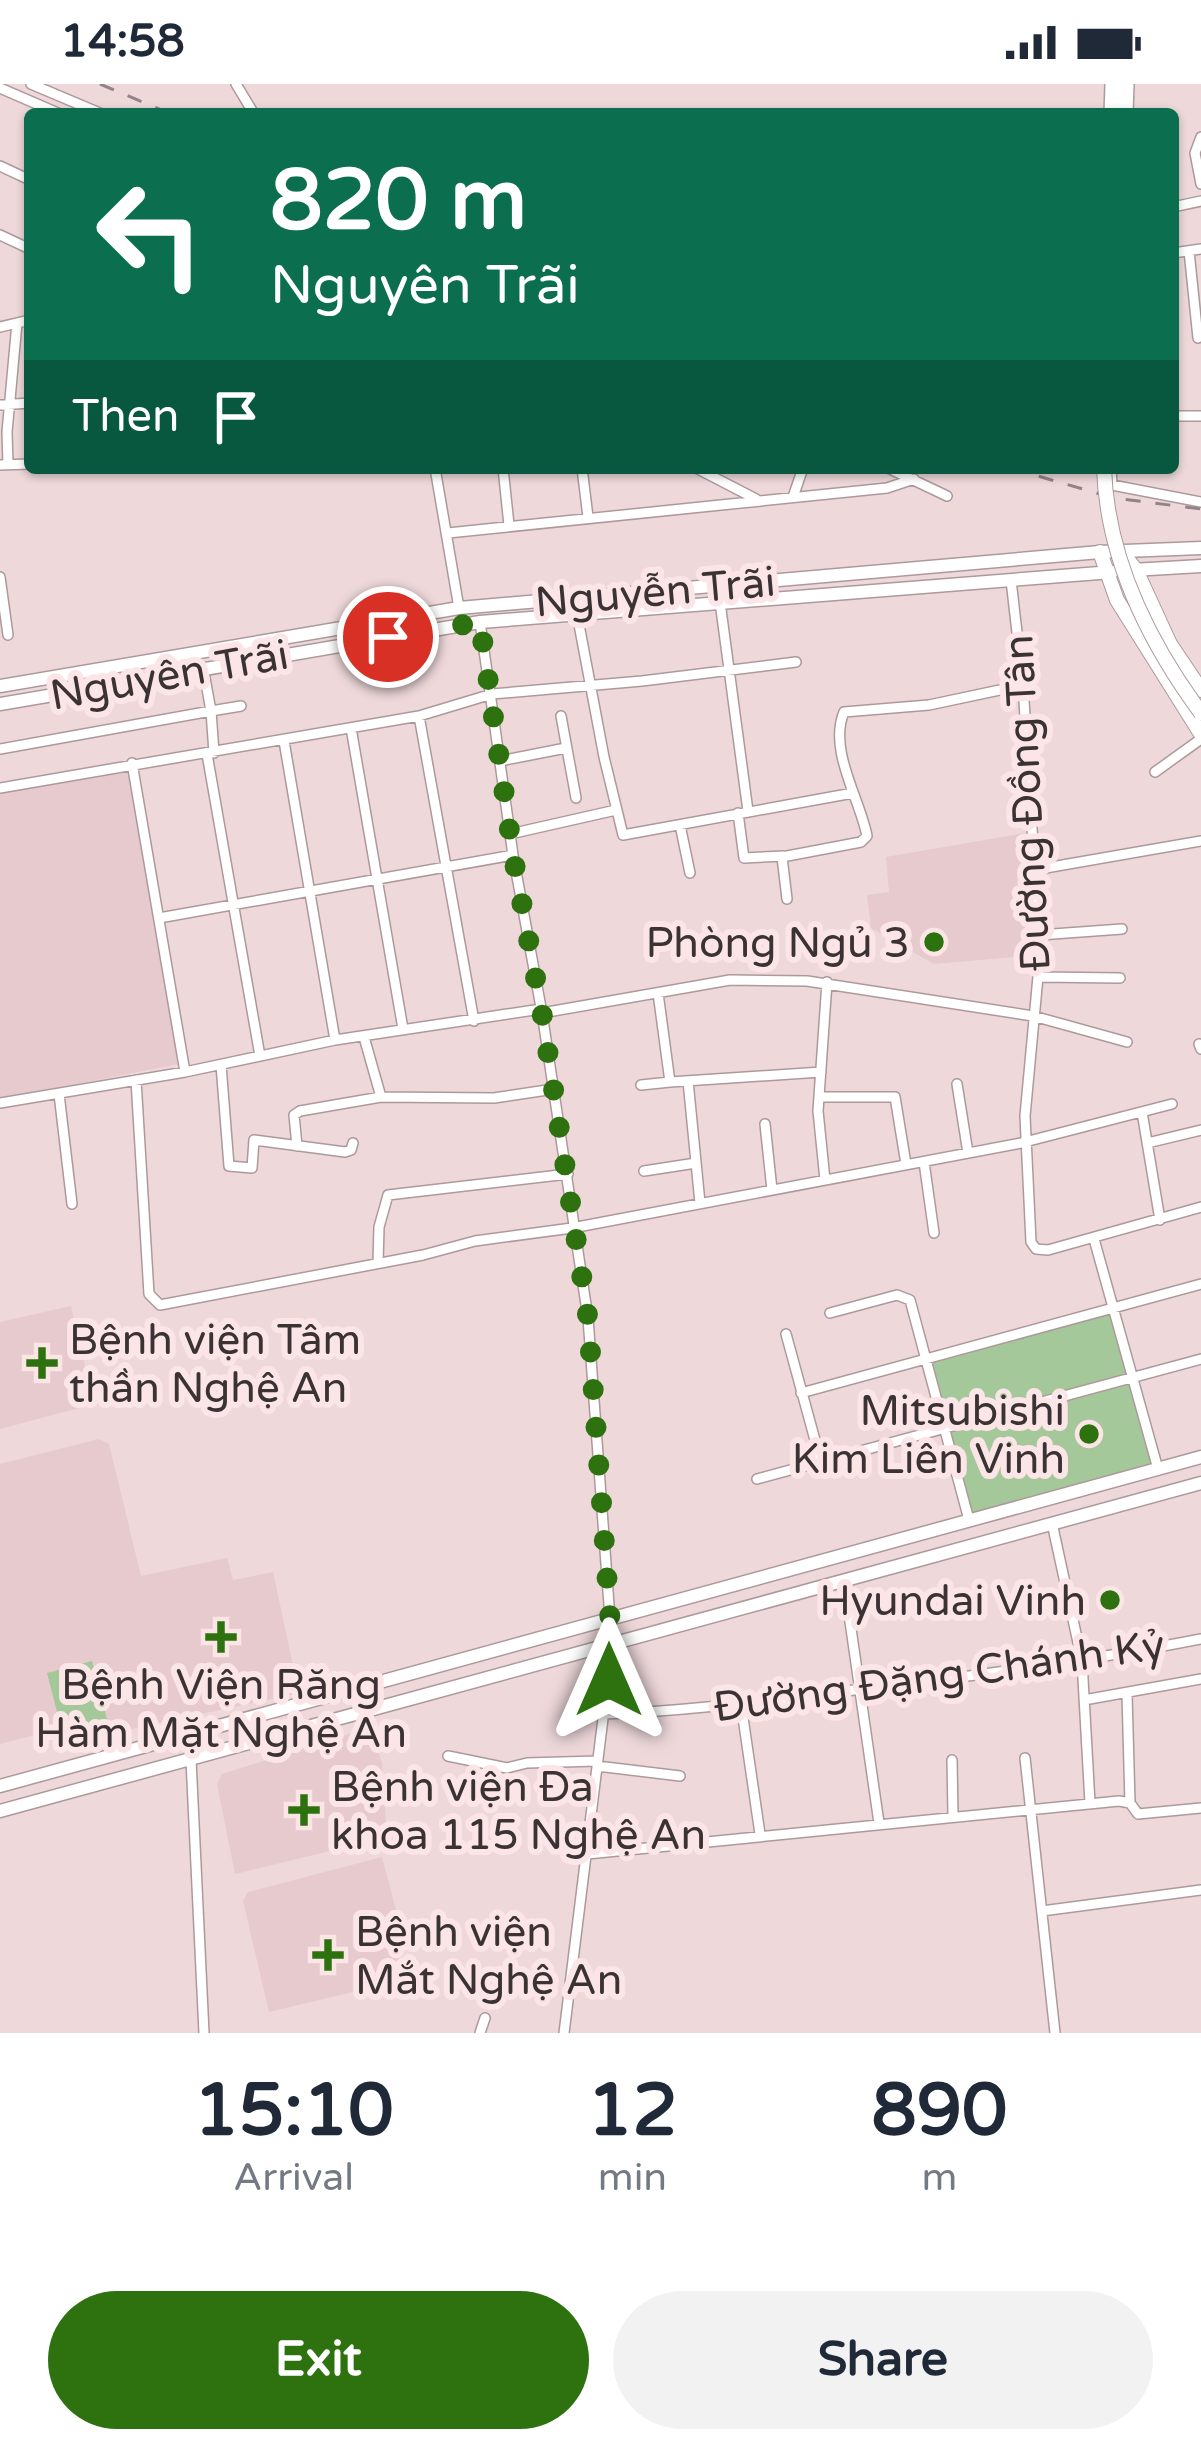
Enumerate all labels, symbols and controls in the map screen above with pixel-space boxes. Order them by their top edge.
text: 14:58 [60,15,185,69]
text: 820 m [270,151,527,252]
icon: left [72,156,228,312]
text: Nguyên Trãi [270,253,580,318]
icon: arrive [203,384,269,450]
text: Then [72,390,179,444]
street label: Nguyễn Trãi [533,557,777,628]
pin [337,586,439,688]
icon: arrive [355,604,421,670]
street label: Nguyên Trãi [46,629,292,722]
street label: Đường Đồng Tân [993,633,1062,972]
place label: Phòng Ngủ 3 [645,918,910,969]
marker: Phòng Ngủ 3 [921,929,947,955]
place label: Bệnh viện Tâm thần Nghệ An [69,1315,361,1414]
marker: Bệnh viện Tâm thần Nghệ An [26,1347,58,1379]
place label: Mitsubishi Kim Liên Vinh [792,1386,1065,1485]
marker: Mitsubishi Kim Liên Vinh [1076,1421,1102,1447]
place label: Hyundai Vinh [819,1576,1086,1627]
marker: Hyundai Vinh [1097,1587,1123,1613]
position arrow [546,1617,672,1743]
street label: Đường Đặng Chánh Kỷ [710,1620,1168,1733]
marker: Bệnh Viện Răng Hàm Mặt Nghệ An [205,1621,237,1653]
place label: Bệnh Viện Răng Hàm Mặt Nghệ An [35,1660,407,1759]
place label: Bệnh viện Đa khoa 115 Nghệ An [331,1762,706,1861]
marker: Bệnh viện Đa khoa 115 Nghệ An [288,1794,320,1826]
place label: Bệnh viện Mắt Nghệ An [355,1907,622,2006]
marker: Bệnh viện Mắt Nghệ An [312,1939,344,1971]
text: 15:10 [194,2068,393,2155]
text: 12 [587,2068,678,2155]
text: 890 [872,2068,1007,2155]
text: Arrival [233,2154,354,2201]
text: min [598,2154,667,2201]
text: m [921,2154,957,2201]
button: Exit [48,2291,589,2429]
button: Share [613,2291,1153,2429]

